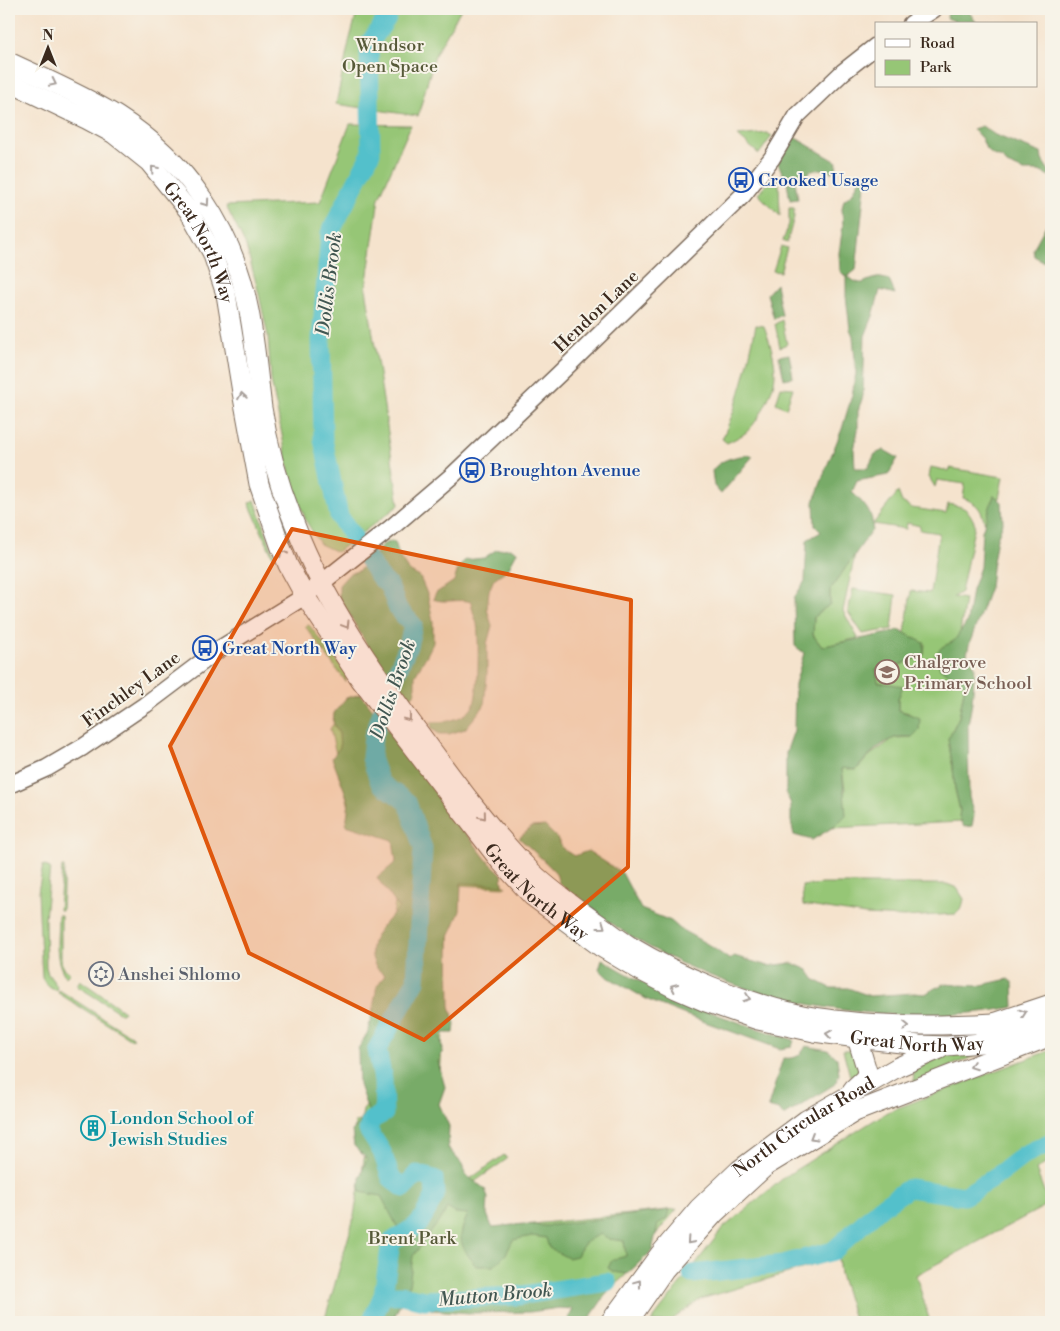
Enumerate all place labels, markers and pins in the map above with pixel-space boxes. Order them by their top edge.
bus stop icon: Crooked Usage [728,167,754,193]
place label: Crooked Usage [758,169,879,192]
bus stop icon: Broughton Avenue [459,457,485,483]
place label: Broughton Avenue [489,459,641,482]
bus stop icon: Great North Way [192,635,218,661]
place label: Great North Way [222,637,357,660]
place label: Chalgrove Primary School [904,651,1032,695]
school or university icon: Chalgrove Primary School [874,659,900,685]
synagogue icon: Anshei Shlomo [88,961,114,987]
place label: Anshei Shlomo [117,963,241,986]
place label: London School of Jewish Studies [109,1107,255,1151]
building icon: London School of Jewish Studies [80,1115,106,1141]

